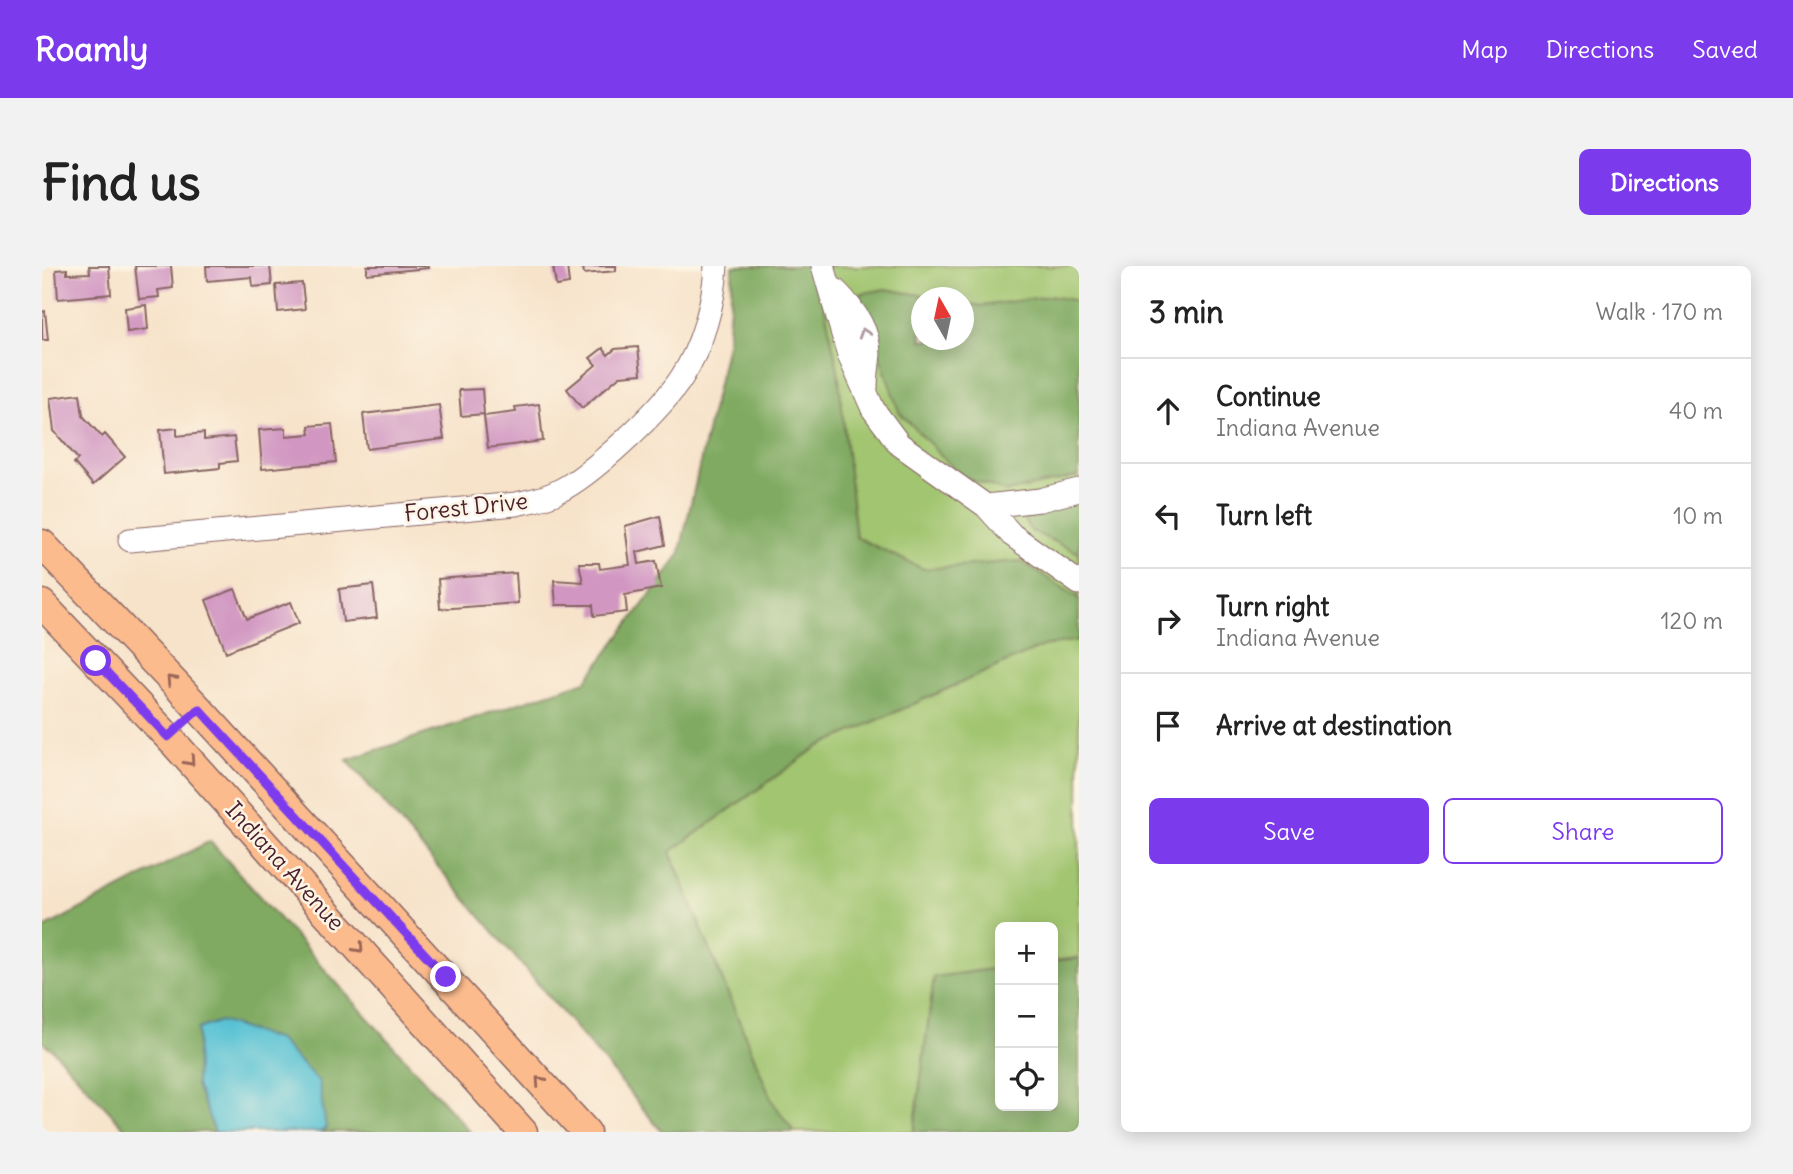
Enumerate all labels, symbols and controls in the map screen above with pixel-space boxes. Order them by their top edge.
text: Roamly [35,28,148,70]
text: Map [1461,34,1508,64]
text: Directions [1546,34,1654,64]
text: Saved [1692,34,1758,64]
button: Directions [1579,149,1751,215]
text: Find us [42,152,200,213]
north arrow [911,287,974,350]
text: 3 min [1149,293,1224,331]
text: Walk · 170 m [1596,297,1723,326]
one-way arrow [858,328,872,340]
text: Continue [1216,380,1321,413]
icon: ahead [1149,392,1187,430]
text: 40 m [1669,396,1723,425]
text: Indiana Avenue [1216,413,1380,442]
street label: Forest Drive [403,486,529,527]
icon: left [1149,497,1187,535]
text: Turn left [1216,499,1312,532]
text: 10 m [1673,501,1723,530]
text: Turn right [1216,590,1329,623]
icon: right [1149,602,1187,640]
text: 120 m [1660,606,1723,635]
text: Indiana Avenue [1216,623,1380,652]
route start [80,645,111,676]
one-way arrow [166,675,179,688]
icon: arrive [1149,707,1187,745]
text: Arrive at destination [1216,709,1452,742]
one-way arrow [182,753,194,766]
street label: Indiana Avenue [220,795,351,936]
button: Save [1149,798,1429,864]
button: Share [1443,798,1723,864]
map controls [995,922,1058,1111]
button: + [995,922,1058,985]
one-way arrow [350,940,363,953]
route end [430,961,461,992]
button: − [995,985,1058,1048]
button: locate [995,1048,1058,1111]
one-way arrow [536,1076,549,1089]

